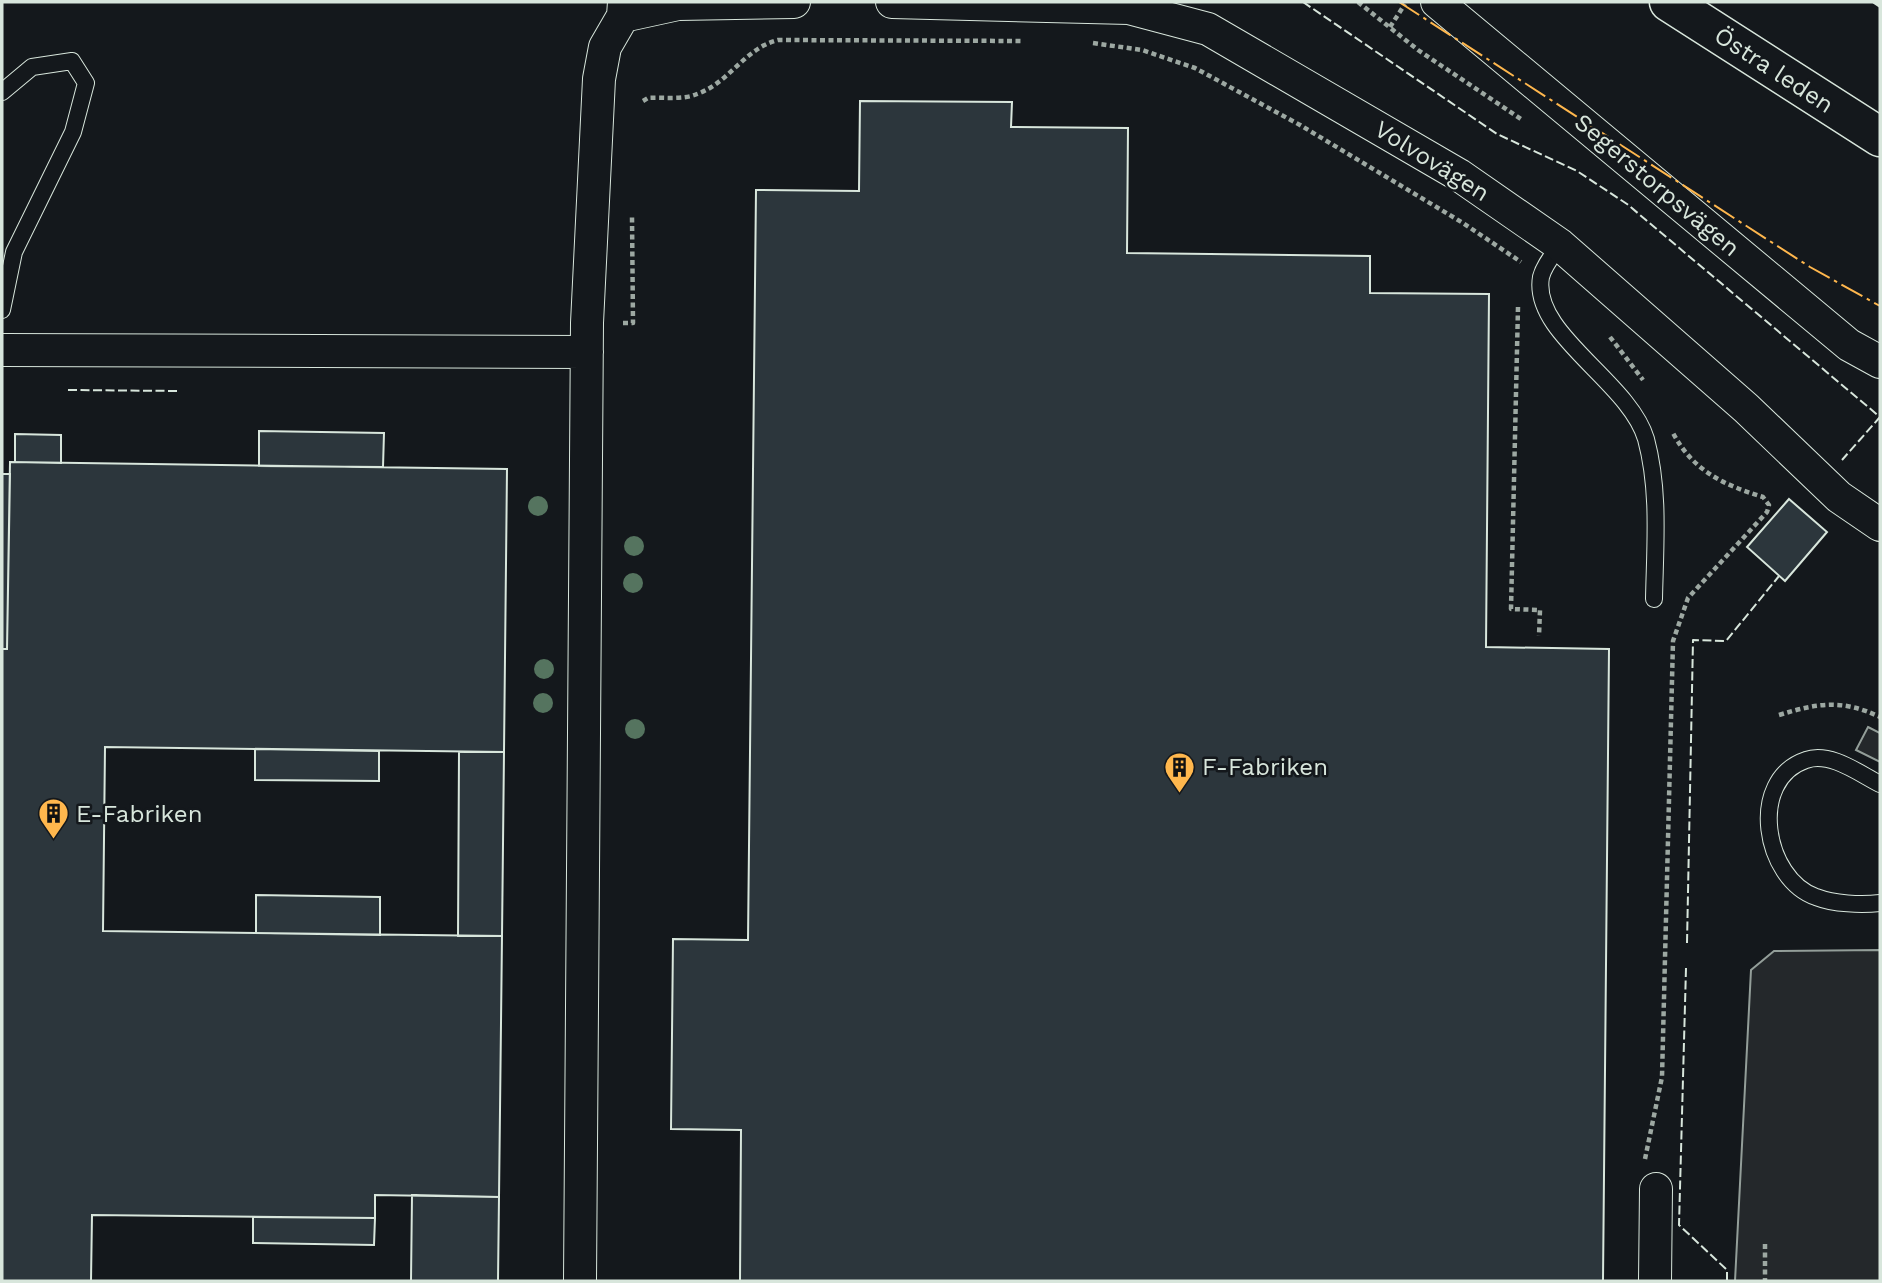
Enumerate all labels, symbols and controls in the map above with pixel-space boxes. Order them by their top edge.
street label: Östra leden [1709,21,1839,119]
street label: Segerstorpsvägen [1569,108,1745,262]
street label: Volvovägen [1370,115,1494,207]
building icon: F-Fabriken [1162,750,1196,794]
place label: F-Fabriken [1202,753,1328,781]
building icon: E-Fabriken [36,797,70,841]
place label: E-Fabriken [76,800,203,828]

